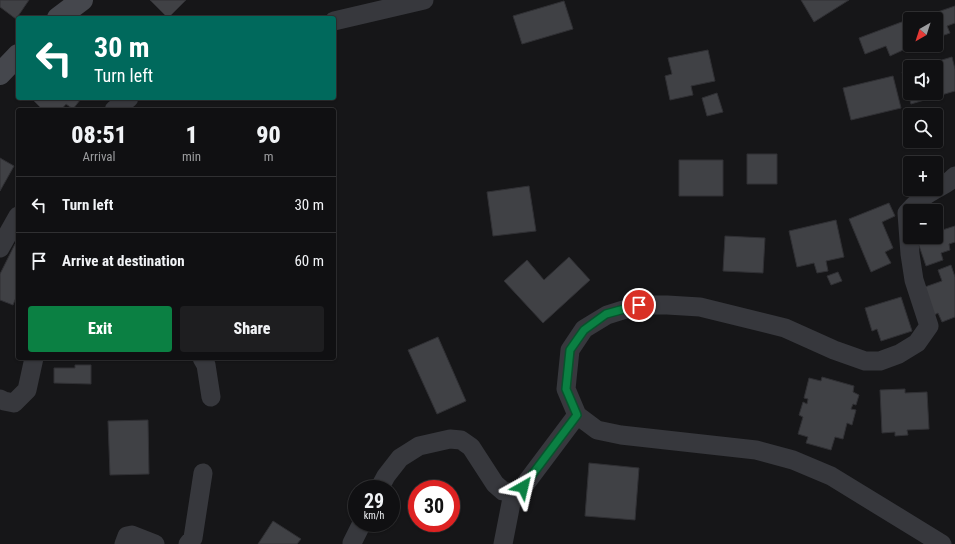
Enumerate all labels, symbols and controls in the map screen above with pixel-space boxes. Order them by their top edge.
north arrow [903,12,943,52]
map controls [903,12,943,244]
text: 30 m [94,31,150,64]
icon: left [28,32,80,84]
button: sound [903,60,943,100]
text: Turn left [94,65,153,86]
button: search [903,108,943,148]
text: 08:51 [71,121,127,149]
text: 1 [185,121,198,149]
text: 90 [256,121,281,149]
text: Arrival [82,149,116,164]
text: min [182,149,201,164]
text: m [264,149,273,164]
button: + [903,156,943,196]
icon: left [28,194,50,216]
text: Turn left [62,196,113,214]
text: 30 m [294,196,324,214]
button: − [903,204,943,244]
icon: arrive [28,250,50,272]
text: Arrive at destination [62,252,185,270]
text: 60 m [294,252,324,270]
pin [622,288,656,322]
icon: arrive [628,294,650,316]
button: Exit [28,306,172,352]
button: Share [180,306,324,352]
position arrow [502,466,544,508]
speed limit sign: 30 [408,480,460,532]
text: 29 [364,489,384,513]
text: km/h [364,510,384,521]

